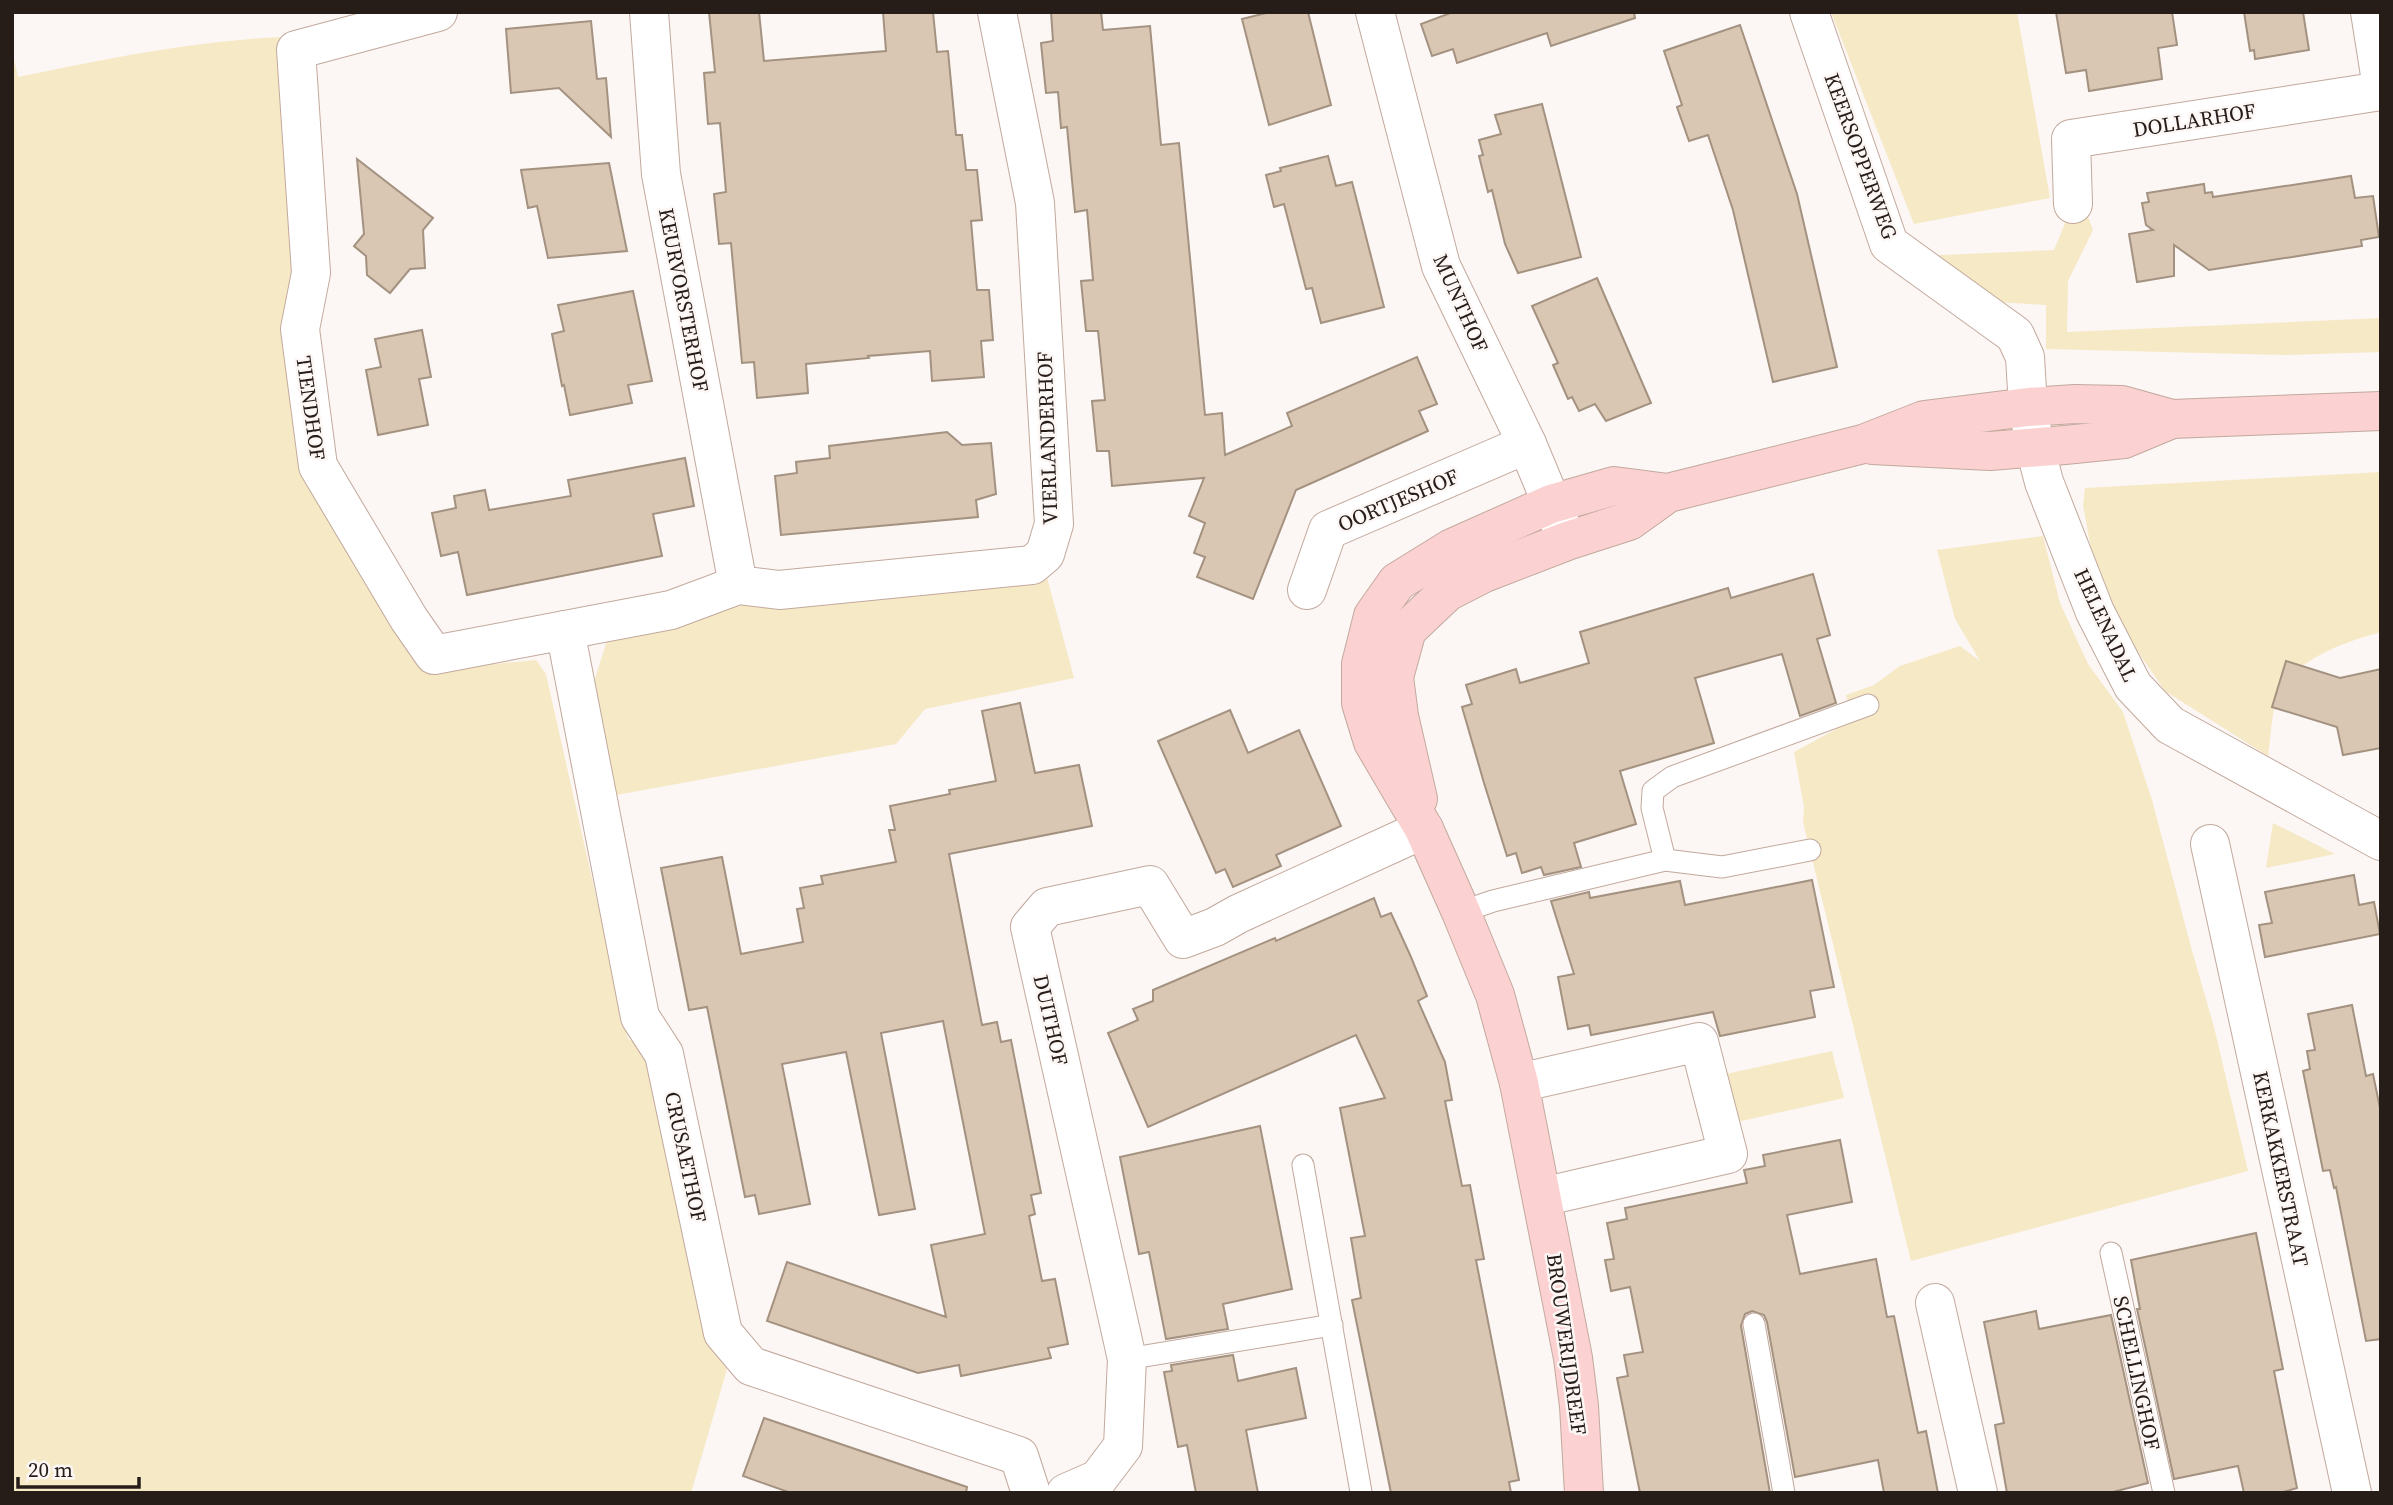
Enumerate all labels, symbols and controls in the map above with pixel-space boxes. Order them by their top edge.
street label: KEERSOPPERWEG [1817,69,1905,243]
street label: DOLLARHOF [2130,96,2258,144]
street label: KEURVORSTERHOF [652,206,716,394]
street label: MUNTHOF [1426,249,1496,357]
street label: VIERLANDERHOF [1029,351,1065,525]
street label: TIENDHOF [289,354,333,462]
street label: OORTJESHOF [1333,462,1463,538]
street label: HELENADAL [2067,563,2145,687]
street label: DUITHOF [1026,972,1076,1068]
street label: KERKAKKERSTRAAT [2246,1069,2316,1270]
street label: CRUSAETHOF [658,1089,714,1225]
street label: BROUWERIJDREEF [1540,1251,1594,1437]
street label: SCHELLINGHOF [2107,1293,2167,1453]
scale bar [18,1446,138,1490]
text: 20 m [28,1455,73,1484]

